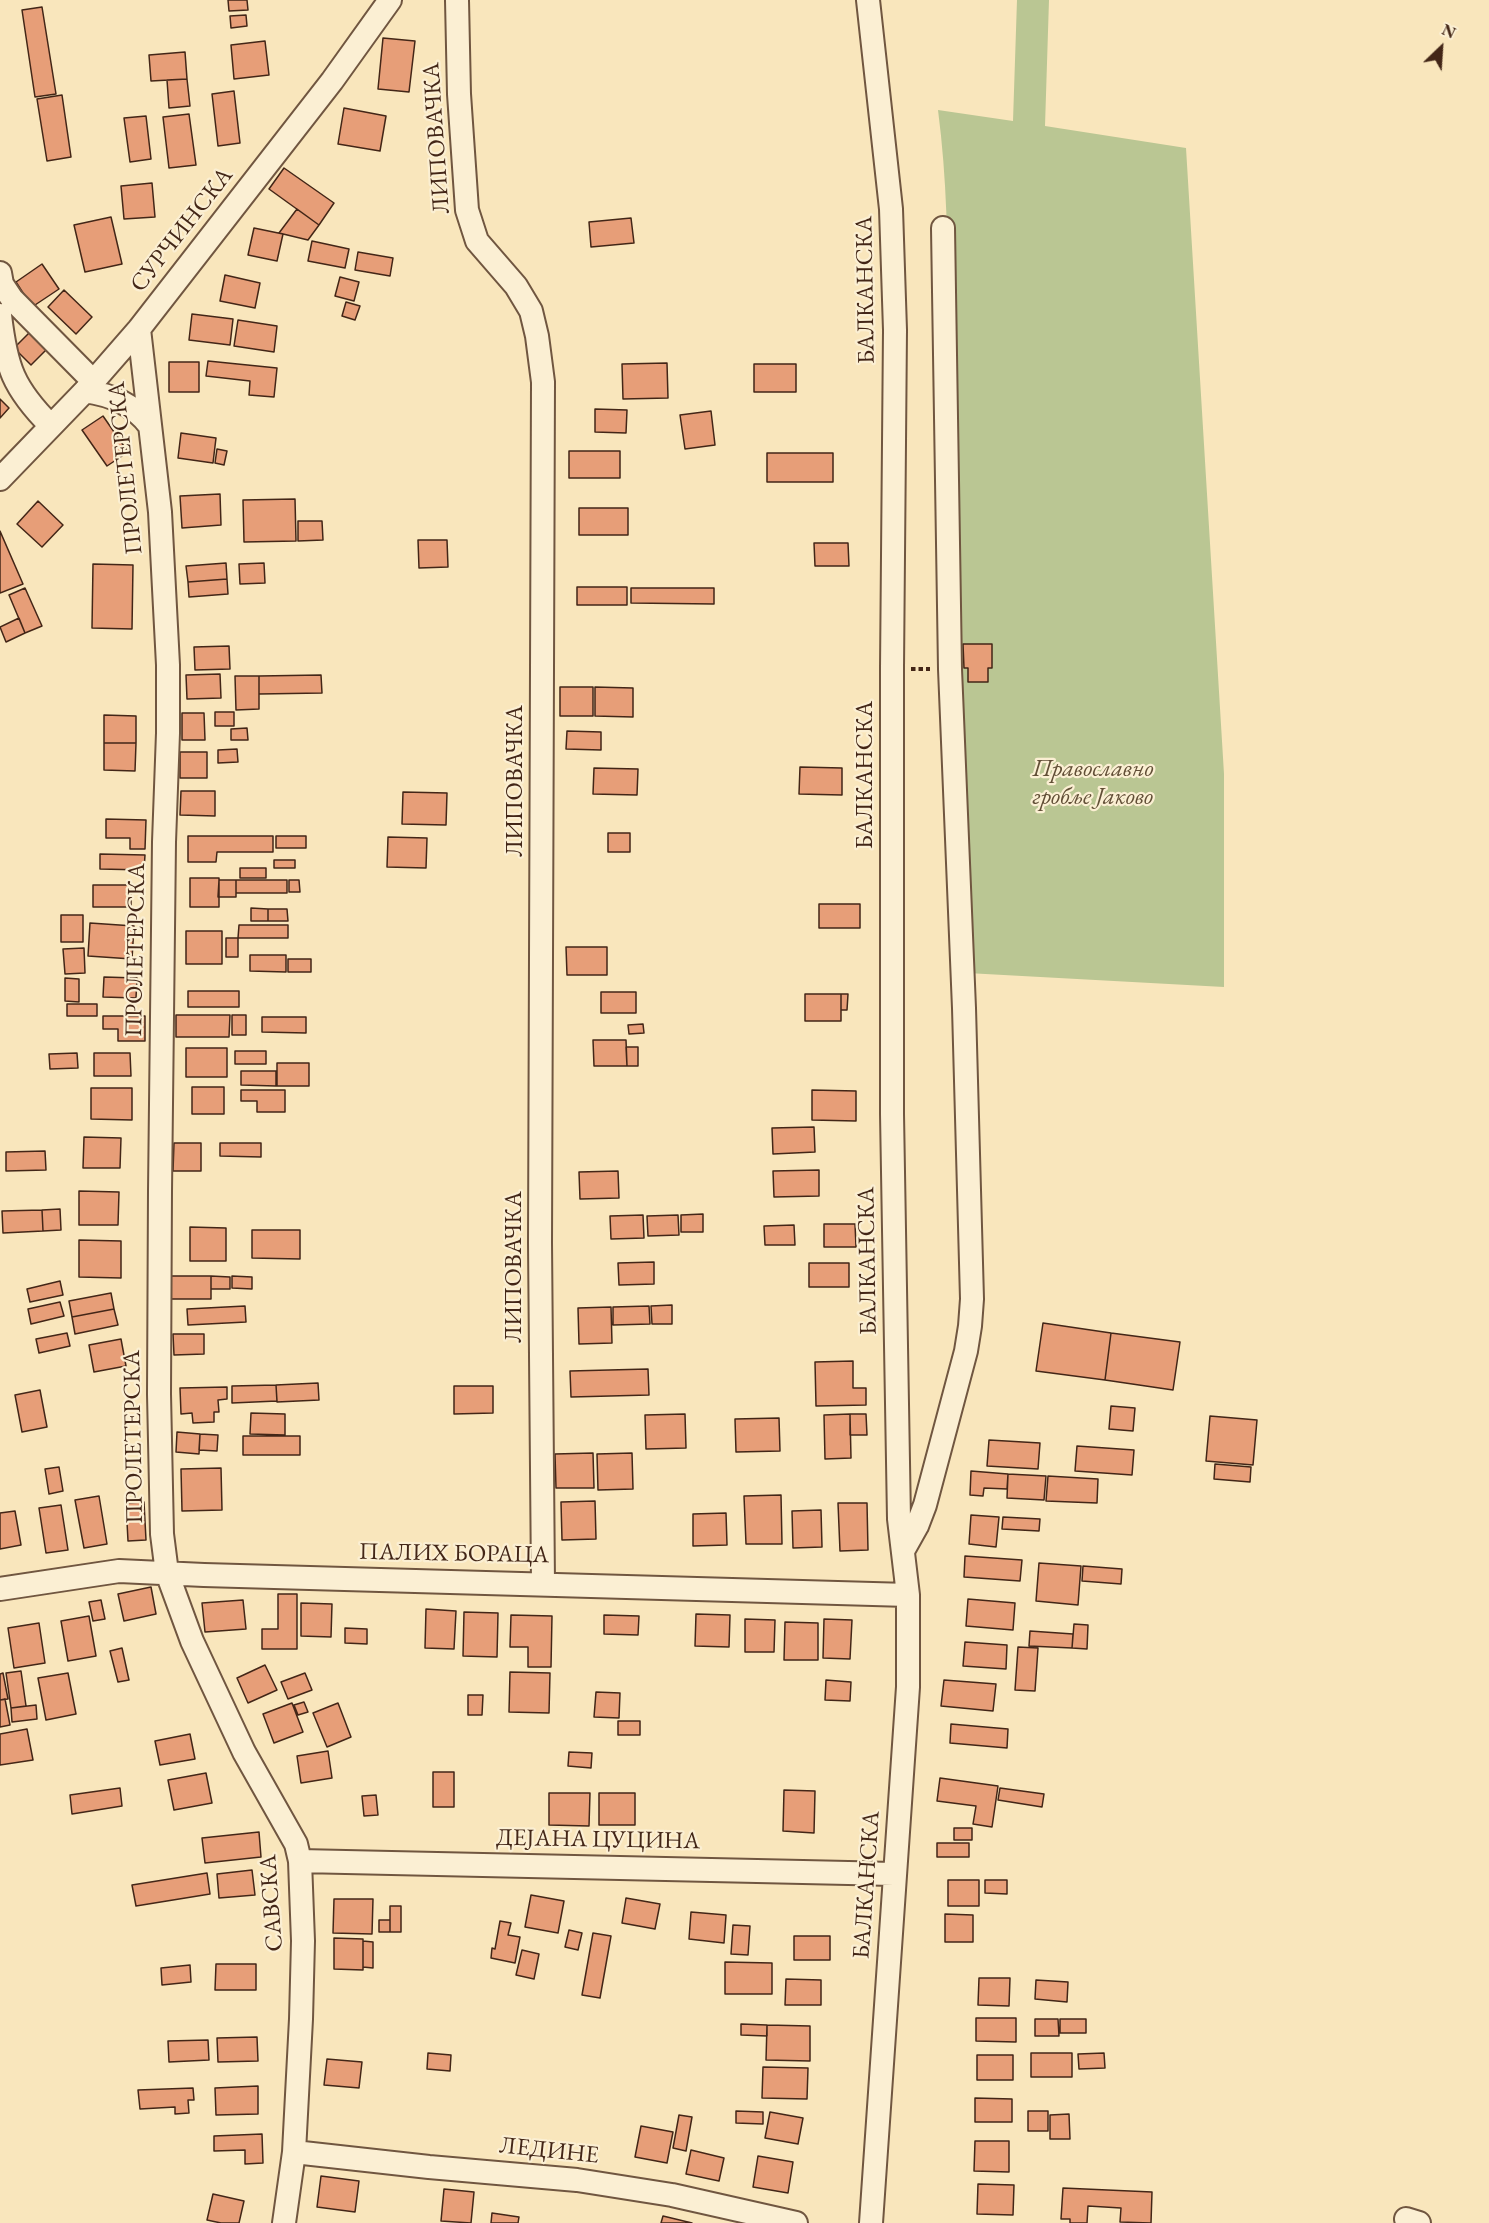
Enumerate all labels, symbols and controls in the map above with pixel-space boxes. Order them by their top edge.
north arrow [1411,18,1471,78]
text: N [1439,19,1459,43]
street label: ЛИПОВАЧКА [417,61,457,215]
street label: СУРЧИНСКА [124,162,240,298]
street label: БАЛКАНСКА [850,216,882,364]
street label: ПРОЛЕТЕРСКА [103,380,149,556]
street label: БАЛКАНСКА [851,701,879,849]
street label: ЛИПОВАЧКА [501,705,529,857]
park label: Православно гробље Јаково [1032,755,1154,811]
street label: ПРОЛЕТЕРСКА [120,863,152,1037]
street label: БАЛКАНСКА [852,1187,884,1335]
street label: ЛИПОВАЧКА [500,1191,528,1343]
street label: ПРОЛЕТЕРСКА [118,1350,150,1524]
street label: ПАЛИХ БОРАЦА [359,1538,549,1570]
street label: БАЛКАНСКА [847,1810,887,1960]
street label: ДЕЈАНА ЦУЦИНА [496,1824,700,1856]
street label: САВСКА [254,1853,290,1953]
street label: ЛЕДИНЕ [498,2131,600,2171]

